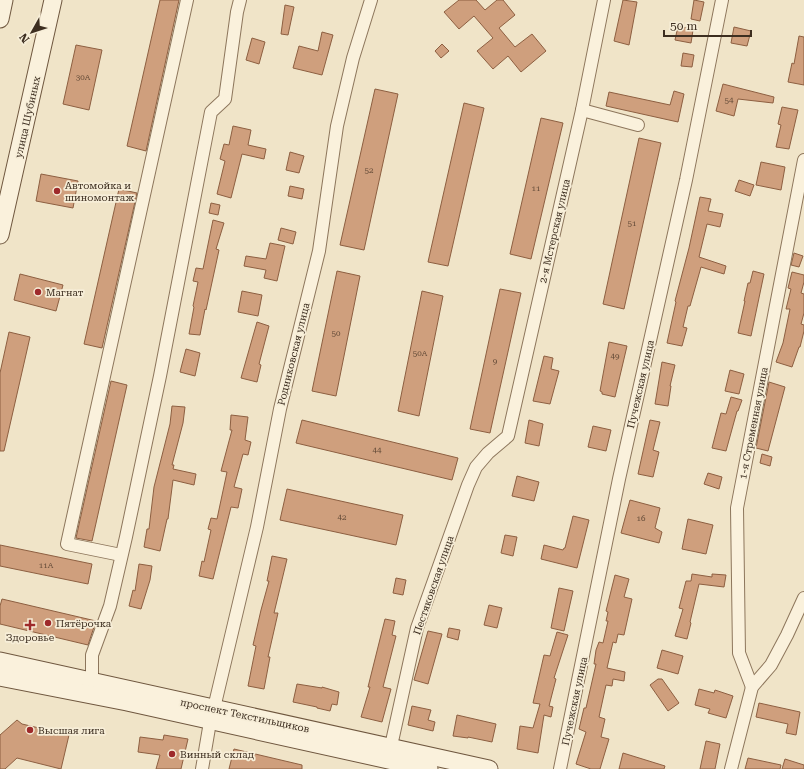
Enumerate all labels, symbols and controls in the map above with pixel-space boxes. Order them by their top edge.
north arrow [12,12,52,52]
scale bar [664,12,751,38]
text: 50 m [670,19,697,33]
text: N [17,30,32,45]
house number: 30А [76,73,91,82]
street label: улица Шубиных [13,75,42,159]
house number: 54 [725,96,734,105]
house number: 52 [365,166,374,175]
street label: 2-я Мстерская улица [537,177,572,284]
place label: Автомойка и шиномонтаж [65,180,134,203]
house number: 11 [532,184,541,193]
marker: Автомойка и шиномонтаж [52,186,62,196]
house number: 51 [628,219,637,228]
marker: Магнат [33,287,43,297]
place label: Магнат [46,287,84,298]
street label: Родниковская улица [275,301,312,407]
house number: 50 [332,329,341,338]
street label: Пучежская улица [625,338,656,429]
house number: 50А [413,349,428,358]
house number: 49 [611,352,620,361]
house number: 9 [493,357,498,366]
street label: 1-я Стременная улица [737,366,770,480]
house number: 44 [373,446,382,455]
house number: 42 [338,513,347,522]
house number: 16 [637,514,646,523]
street label: Пестяковская улица [411,534,456,636]
house number: 11А [39,561,54,570]
marker: Пятёрочка [43,618,53,628]
place label: Пятёрочка [56,618,112,629]
marker: Здоровье [25,620,35,630]
place label: Здоровье [6,632,55,643]
street label: Пучежская улица [560,655,589,746]
street label: проспект Текстильщиков [179,696,311,735]
marker: Высшая лига [25,725,35,735]
place label: Высшая лига [38,725,105,736]
marker: Винный склад [167,749,177,759]
place label: Винный склад [180,749,255,760]

